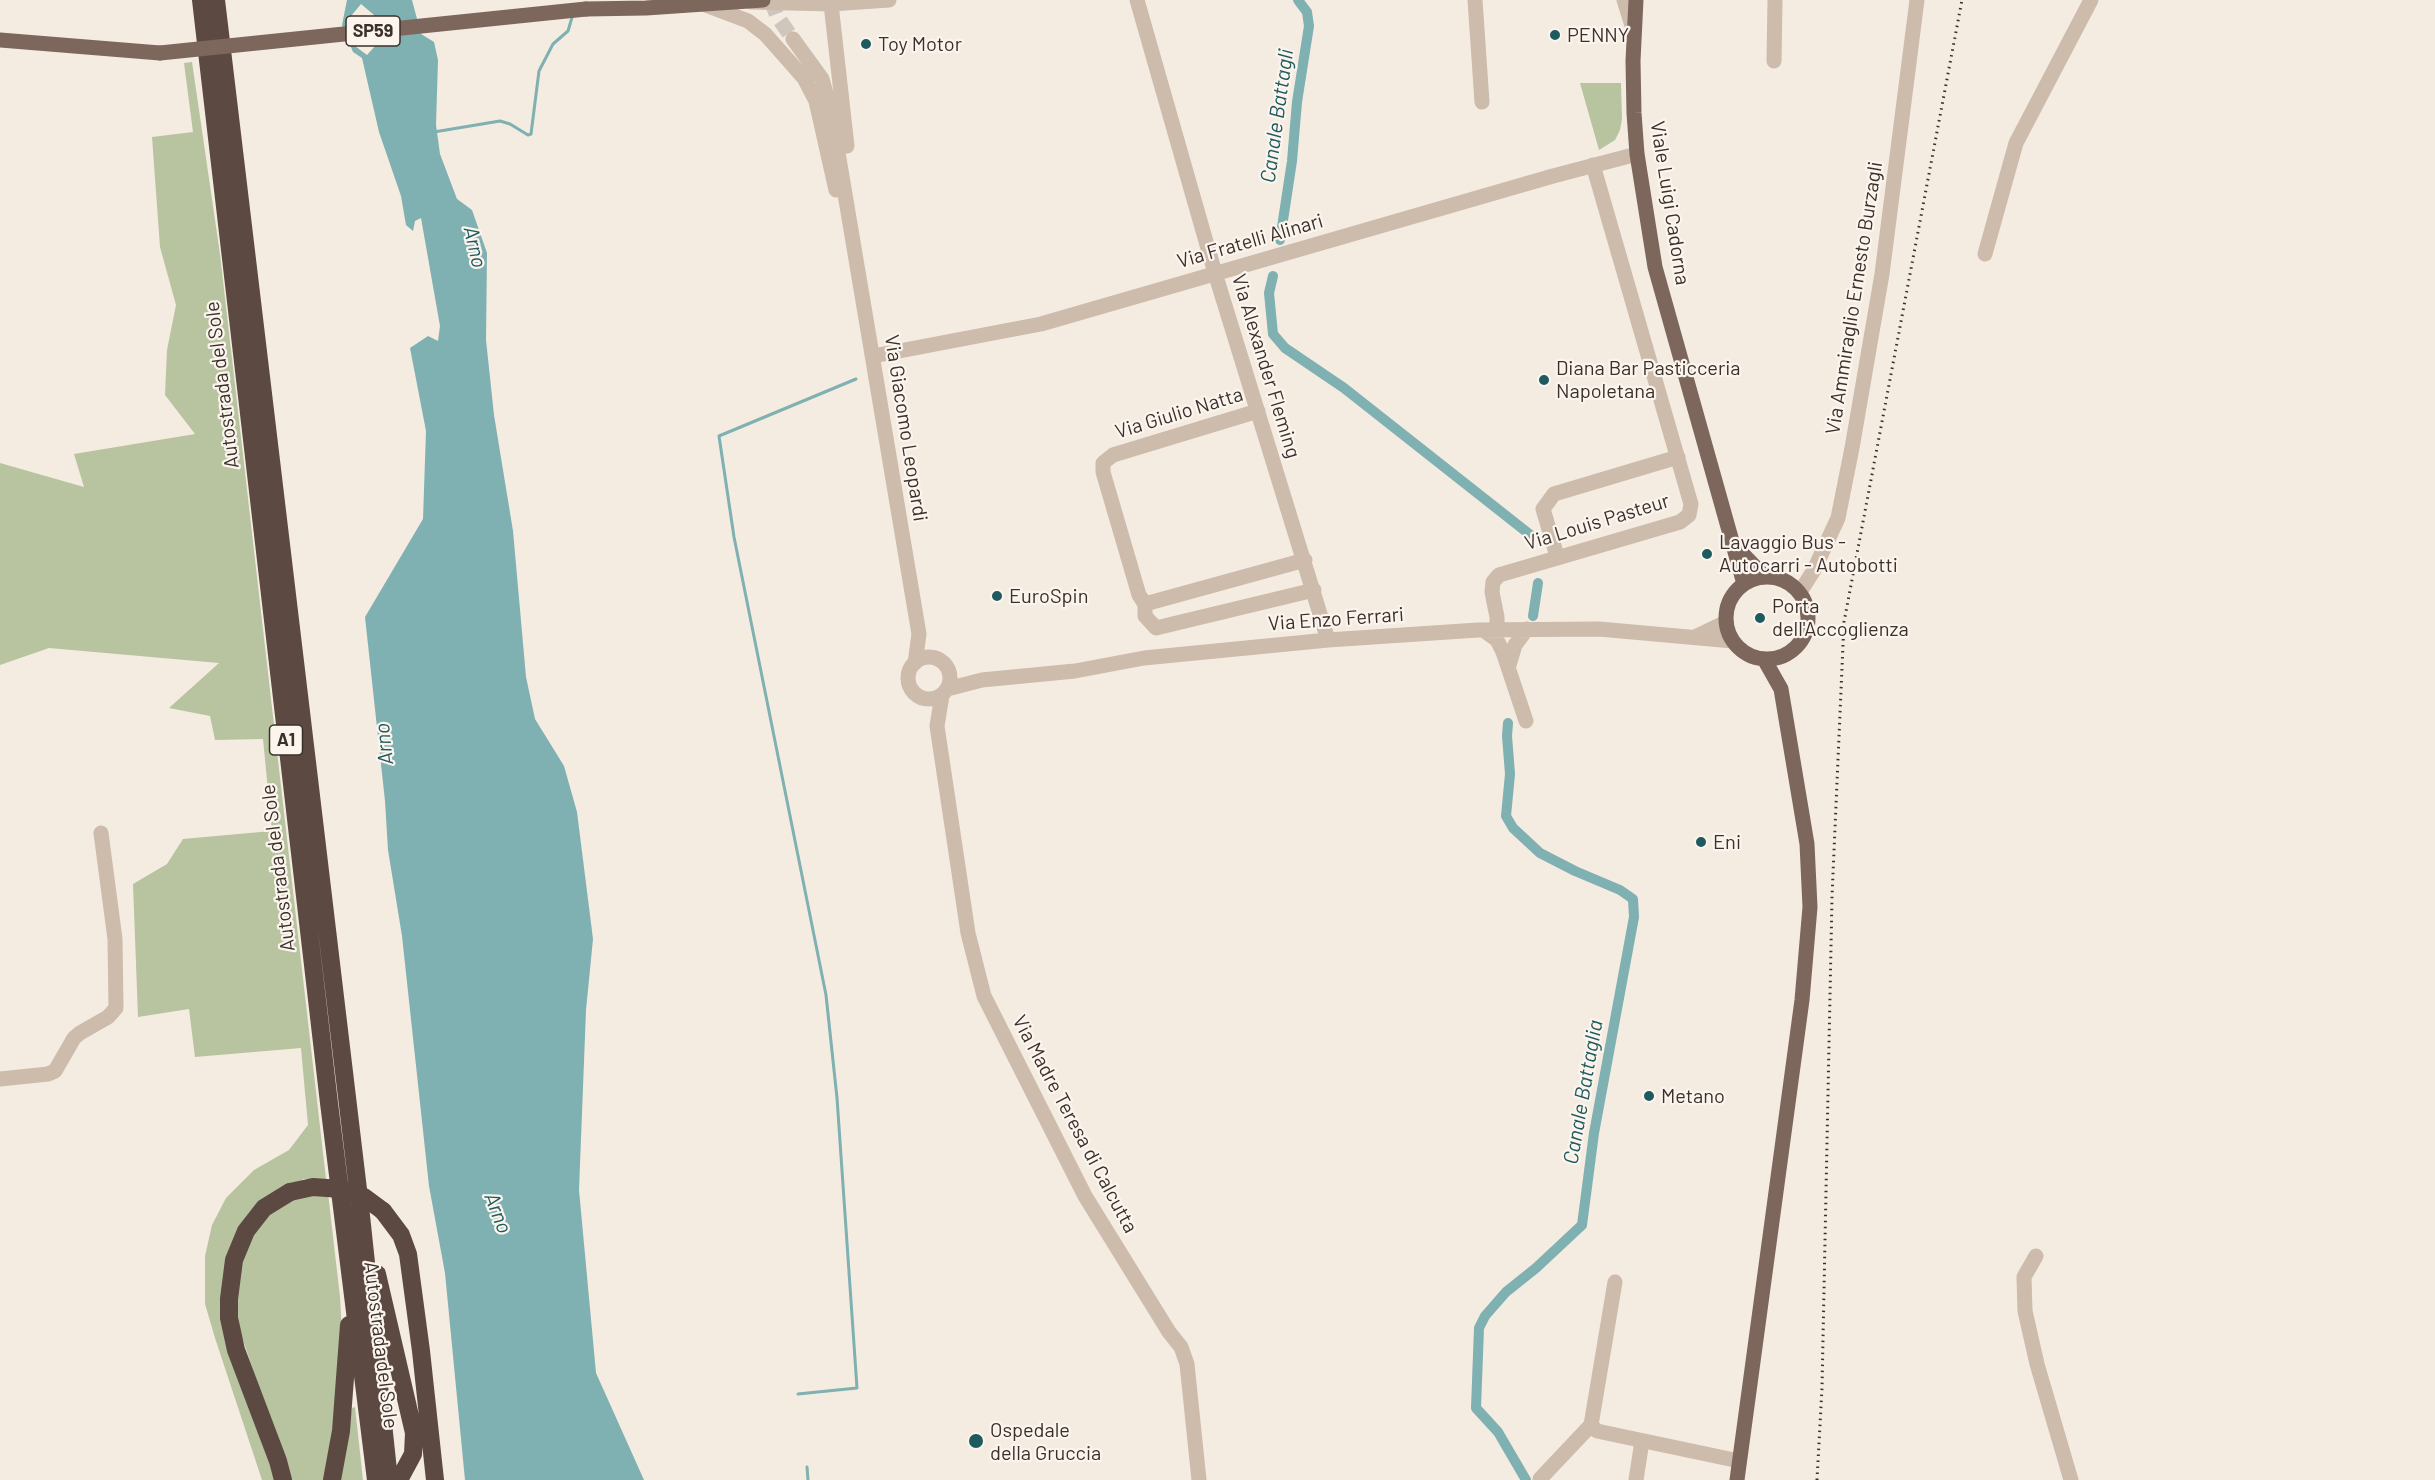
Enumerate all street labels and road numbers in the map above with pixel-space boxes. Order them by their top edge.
road number: SP59 [346,16,400,46]
street label: Viale Luigi Cadorna [1645,119,1695,287]
street label: Via Ammiraglio Ernesto Burzagli [1821,160,1887,436]
street label: Via Fratelli Alinari [1174,209,1326,273]
street label: Via Alexander Fleming [1227,271,1305,461]
street label: Autostrada del Sole [200,300,244,470]
street label: Via Giacomo Leopardi [879,333,933,523]
street label: Via Giulio Natta [1112,382,1246,444]
street label: Via Louis Pasteur [1522,489,1672,555]
street label: Via Enzo Ferrari [1267,602,1405,636]
road number: A1 [270,725,302,755]
street label: Autostrada del Sole [256,783,300,953]
street label: Via Madre Teresa di Calcutta [1007,1011,1143,1237]
street label: Autostrada del Sole [359,1260,403,1430]

